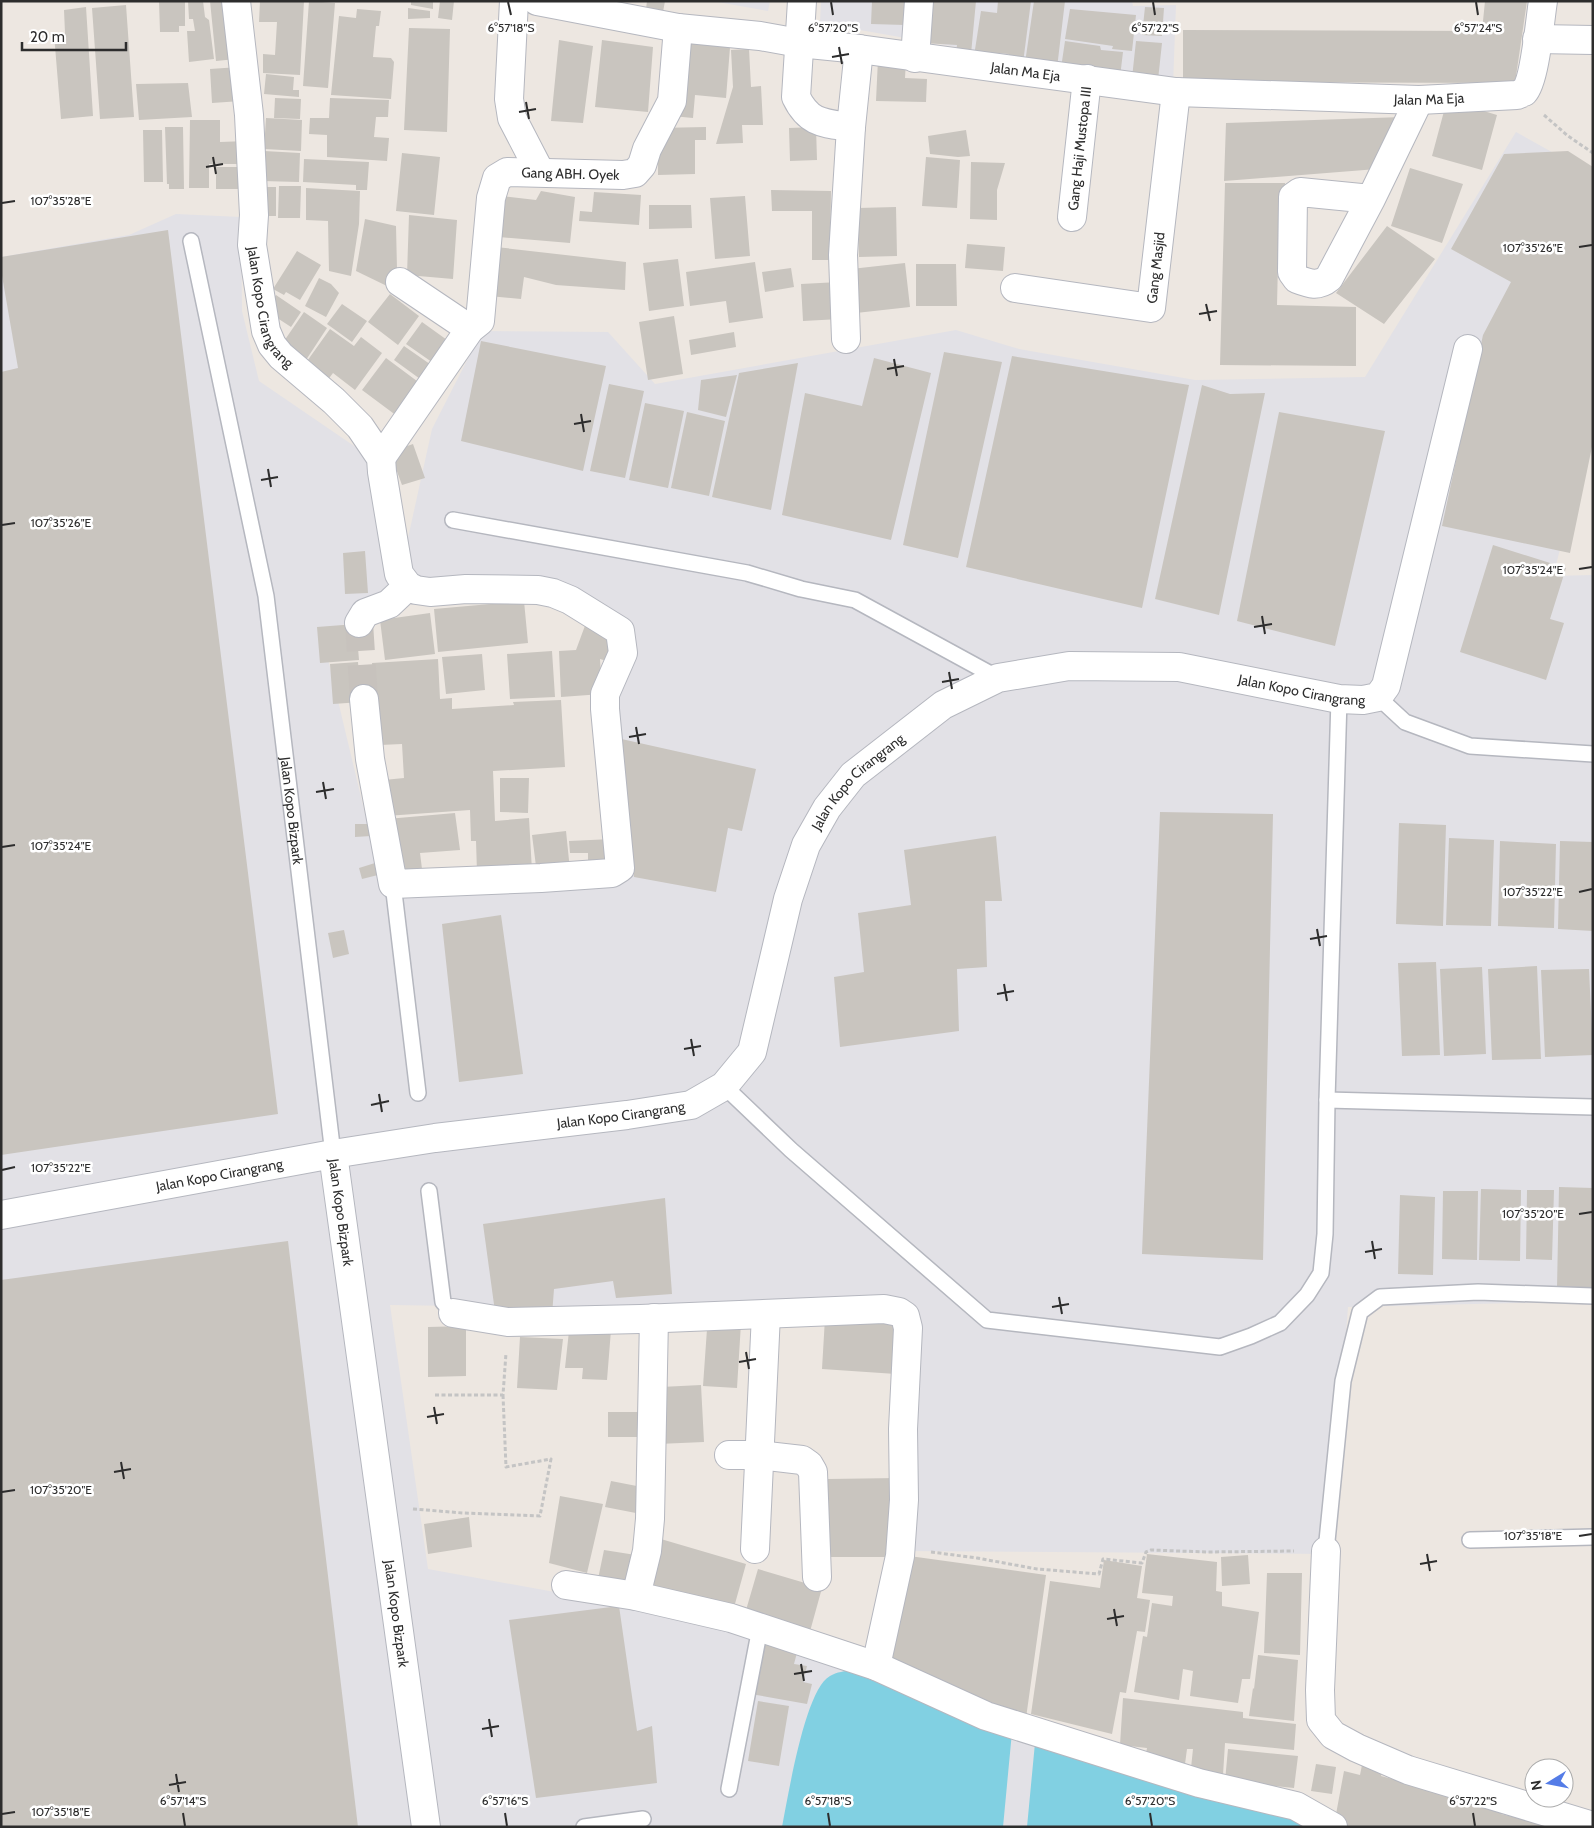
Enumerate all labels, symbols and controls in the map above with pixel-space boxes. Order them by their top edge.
scale bar [22,20,126,52]
text: 6°57'18"S [488,20,534,35]
text: 6°57'20"S [808,20,858,35]
text: 6°57'22"S [1131,20,1179,35]
text: 6°57'24"S [1454,20,1502,35]
text: 20 m [30,28,65,46]
street label: Jalan Ma Eja [989,58,1062,85]
street label: Gang Haji Mustopa III [1064,85,1095,211]
street label: Jalan Ma Eja [1393,89,1465,109]
street label: Gang ABH. Oyek [521,163,620,184]
text: 107°35'28"E [31,193,92,208]
street label: Gang Masjid [1143,231,1169,304]
text: 107°35'26"E [1503,240,1564,255]
street label: Jalan Kopo Cirangrang [243,244,298,373]
text: 107°35'26"E [31,515,92,530]
text: 107°35'24"E [1503,562,1564,577]
street label: Jalan Kopo Cirangrang [1236,670,1367,709]
street label: Jalan Kopo Cirangrang [807,729,909,834]
street label: Jalan Kopo Bizpark [276,755,307,866]
text: 107°35'24"E [31,838,92,853]
text: 107°35'22"E [1503,884,1563,899]
street label: Jalan Kopo Cirangrang [555,1097,687,1132]
street label: Jalan Kopo Cirangrang [153,1154,285,1196]
street label: Jalan Kopo Bizpark [325,1157,357,1268]
text: 107°35'22"E [31,1160,91,1175]
text: 107°35'20"E [1502,1206,1564,1221]
text: 107°35'20"E [30,1482,92,1497]
text: 107°35'18"E [1504,1528,1563,1543]
street label: Jalan Kopo Bizpark [380,1558,413,1669]
north arrow [1524,1758,1574,1808]
text: N [1526,1779,1546,1792]
text: 6°57'14"S [160,1793,206,1808]
text: 6°57'16"S [482,1793,528,1808]
text: 6°57'18"S [805,1793,851,1808]
text: 6°57'20"S [1125,1793,1175,1808]
text: 6°57'22"S [1449,1793,1497,1808]
text: 107°35'18"E [32,1804,91,1819]

